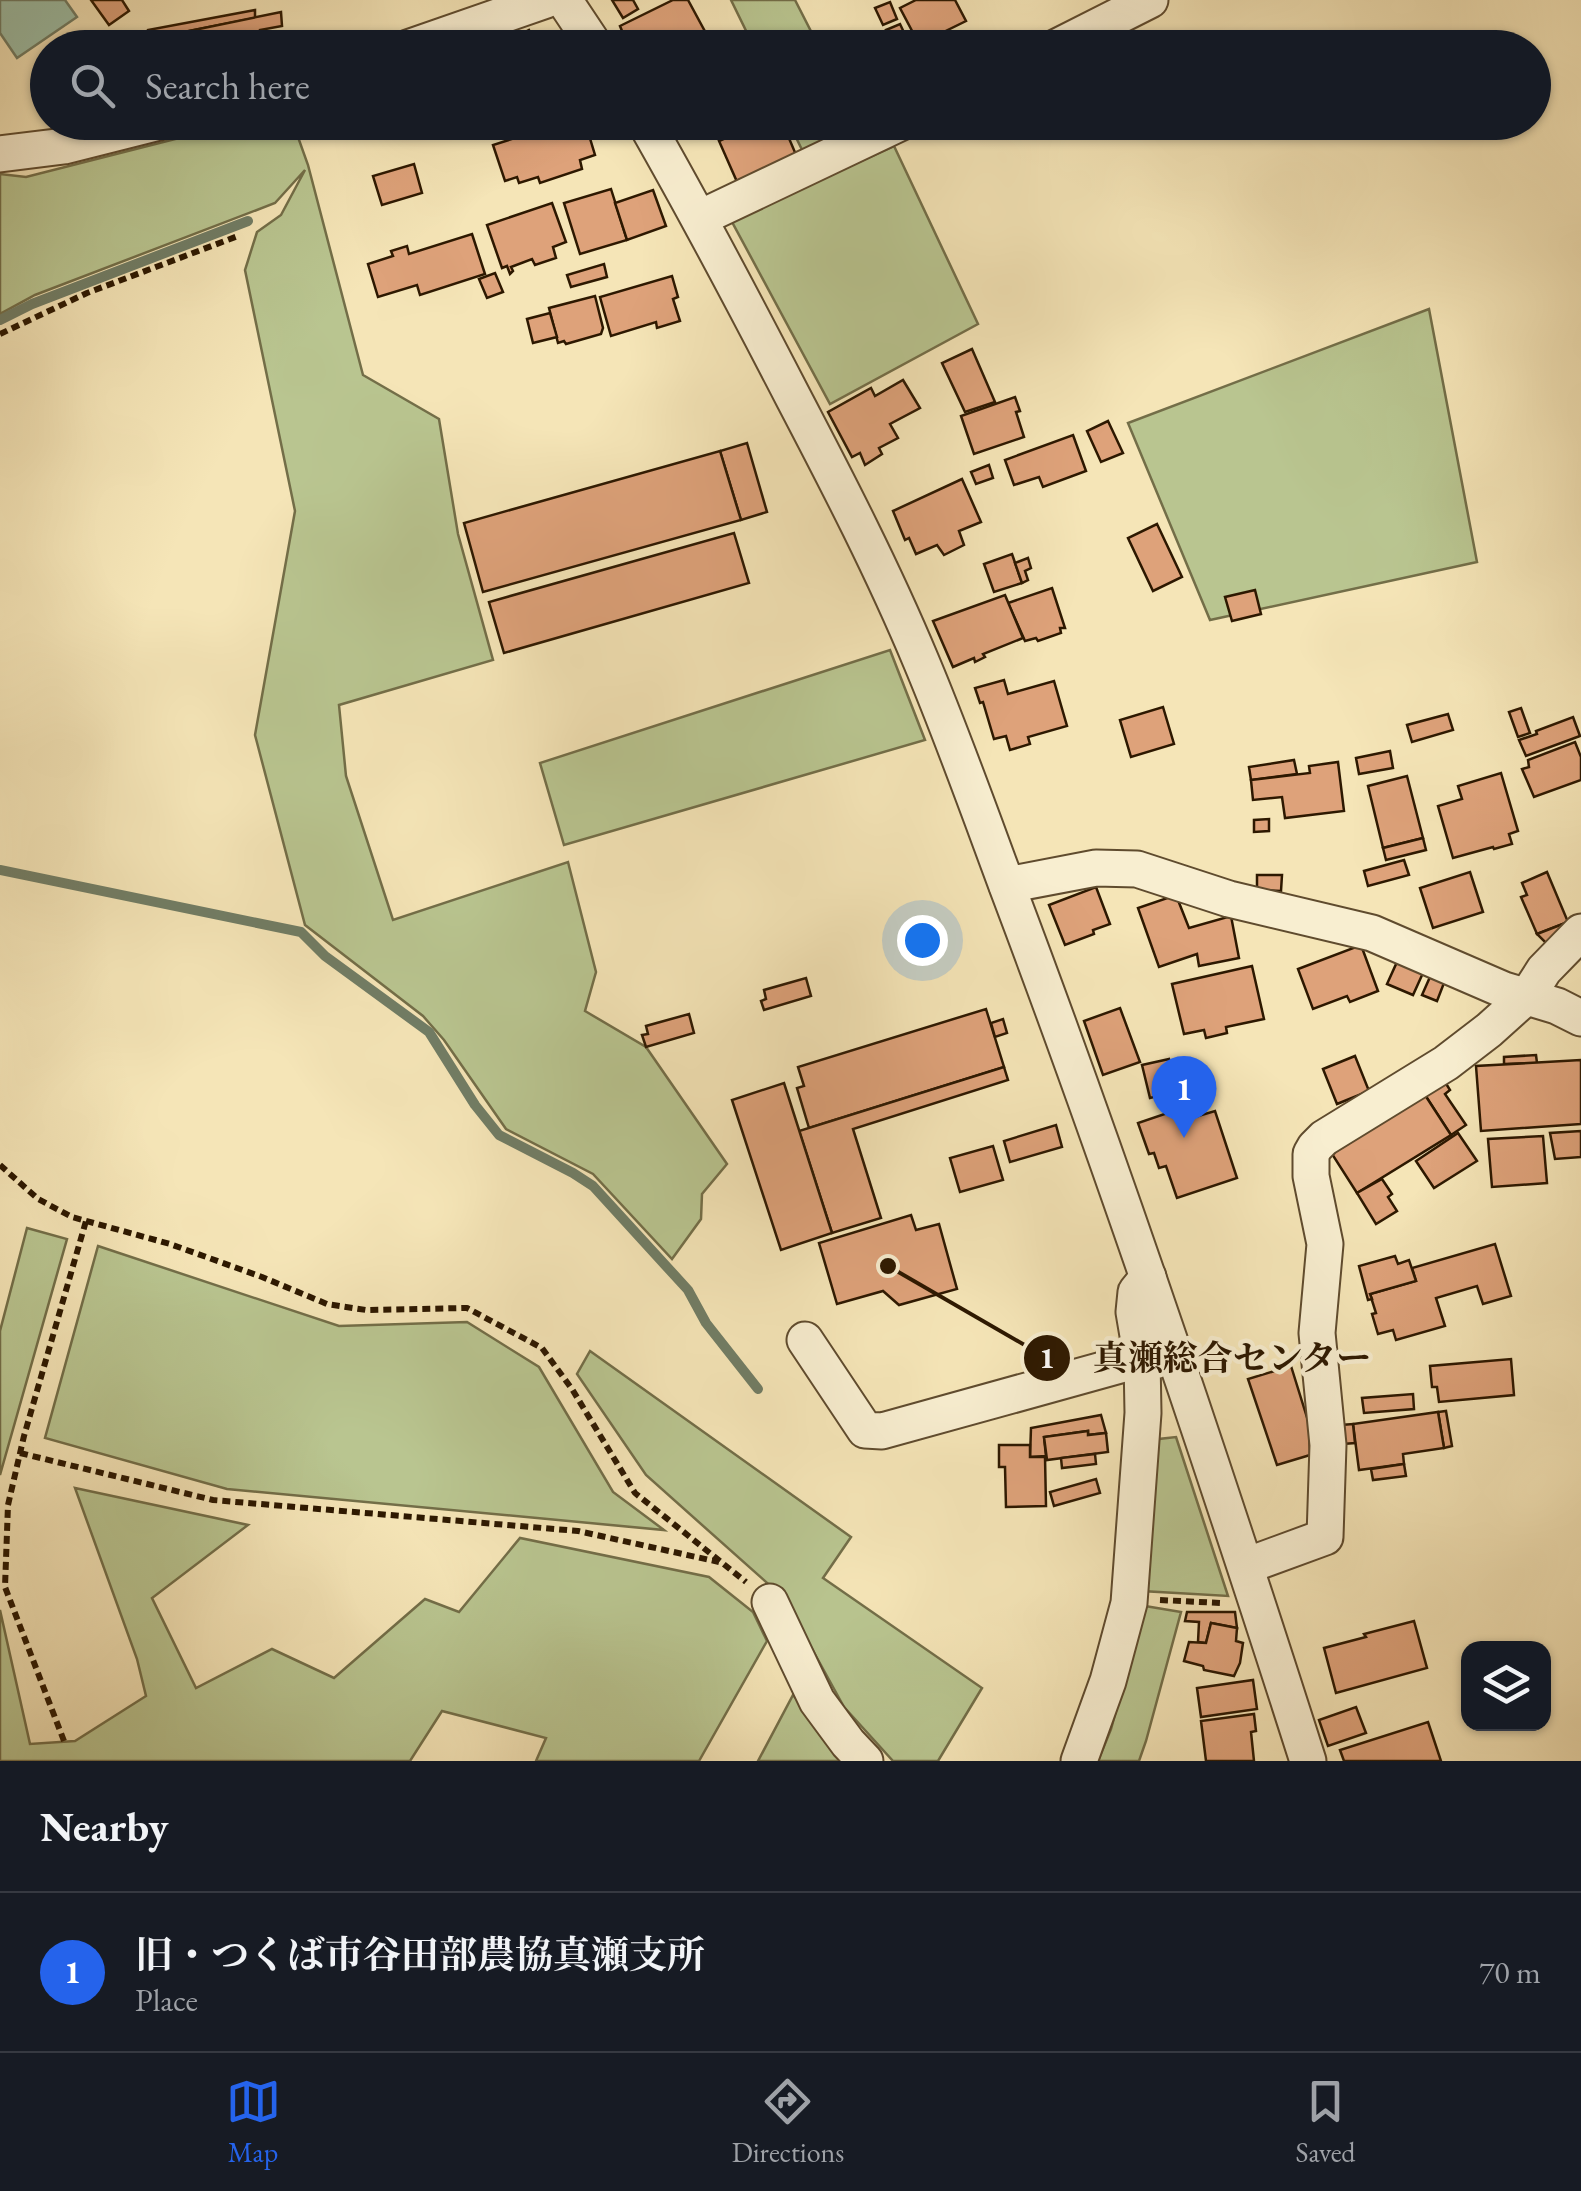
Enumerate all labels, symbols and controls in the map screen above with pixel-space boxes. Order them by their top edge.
search box [30,30,1551,140]
icon: search [65,58,120,113]
text: Search here [145,61,310,110]
your location [897,915,948,966]
pin: 1 [1152,1056,1216,1138]
callout: 真瀬総合センター [1022,1325,1392,1390]
text: 真瀬総合センター [1093,1335,1371,1380]
text: 1 [1039,1338,1055,1377]
map controls [1461,1641,1551,1731]
button: layers [1461,1641,1551,1731]
text: Nearby [40,1799,169,1854]
text: 旧・つくば市谷田部農協真瀬支所 [135,1930,705,1979]
text: 1 [64,1951,81,1993]
text: 70 m [1479,1951,1541,1993]
text: Place [135,1979,198,2021]
tab: Map [226,2074,281,2170]
tab: Directions [732,2074,844,2170]
tab: Saved [1295,2074,1355,2170]

